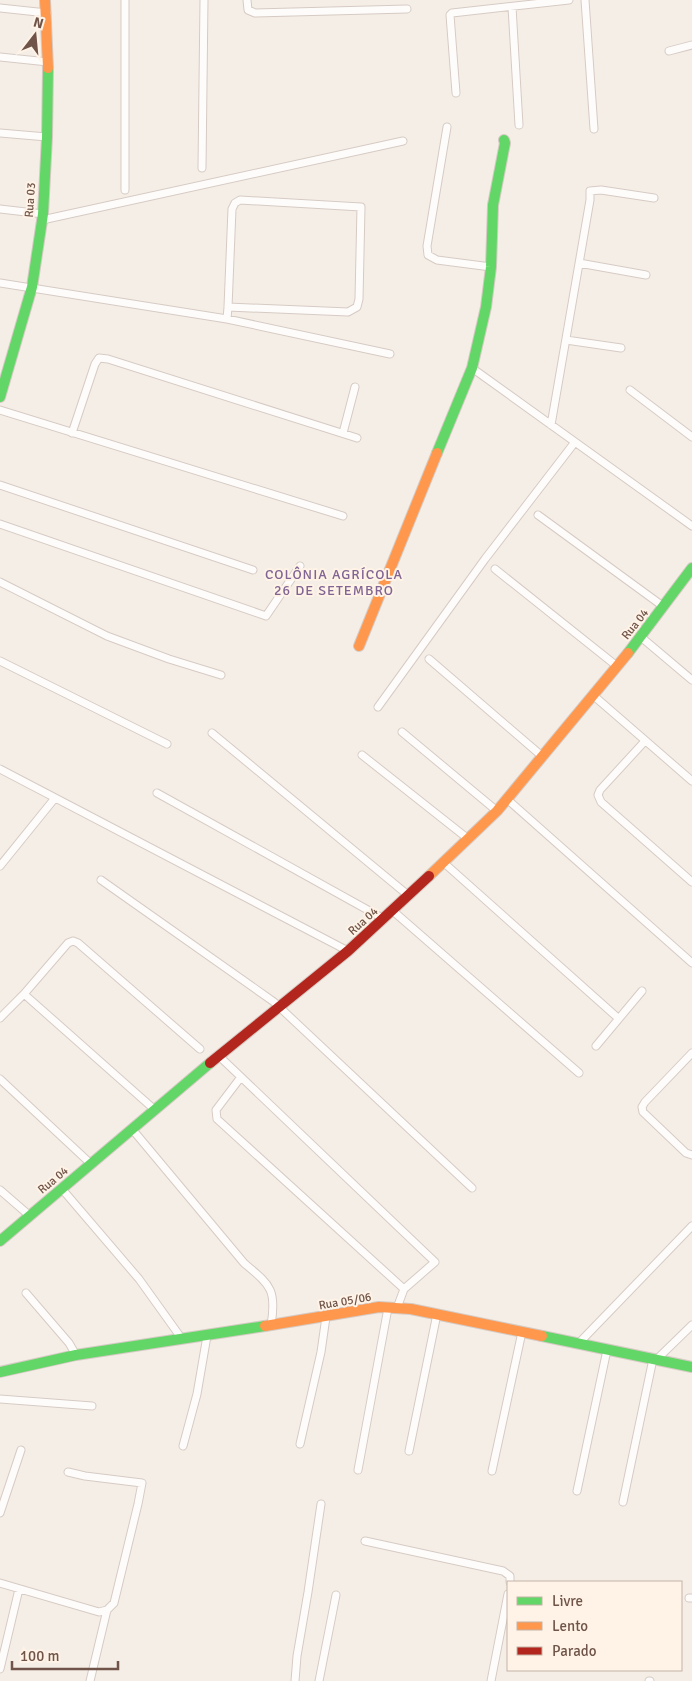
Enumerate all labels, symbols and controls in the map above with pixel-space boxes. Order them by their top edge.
north arrow [10,10,60,60]
text: N [31,13,45,32]
street label: Rua 03 [22,182,39,218]
district label: COLÔNIA AGRÍCOLA 26 DE SETEMBRO [265,566,403,599]
street label: Rua 04 [619,605,652,643]
street label: Rua 04 [345,904,382,939]
street label: Rua 04 [35,1163,72,1197]
street label: Rua 05/06 [318,1289,373,1313]
legend [507,1581,682,1671]
text: Livre [552,1592,583,1610]
text: Lento [552,1617,588,1635]
scale bar [12,1638,119,1670]
text: Parado [552,1642,597,1660]
text: 100 m [20,1647,60,1665]

